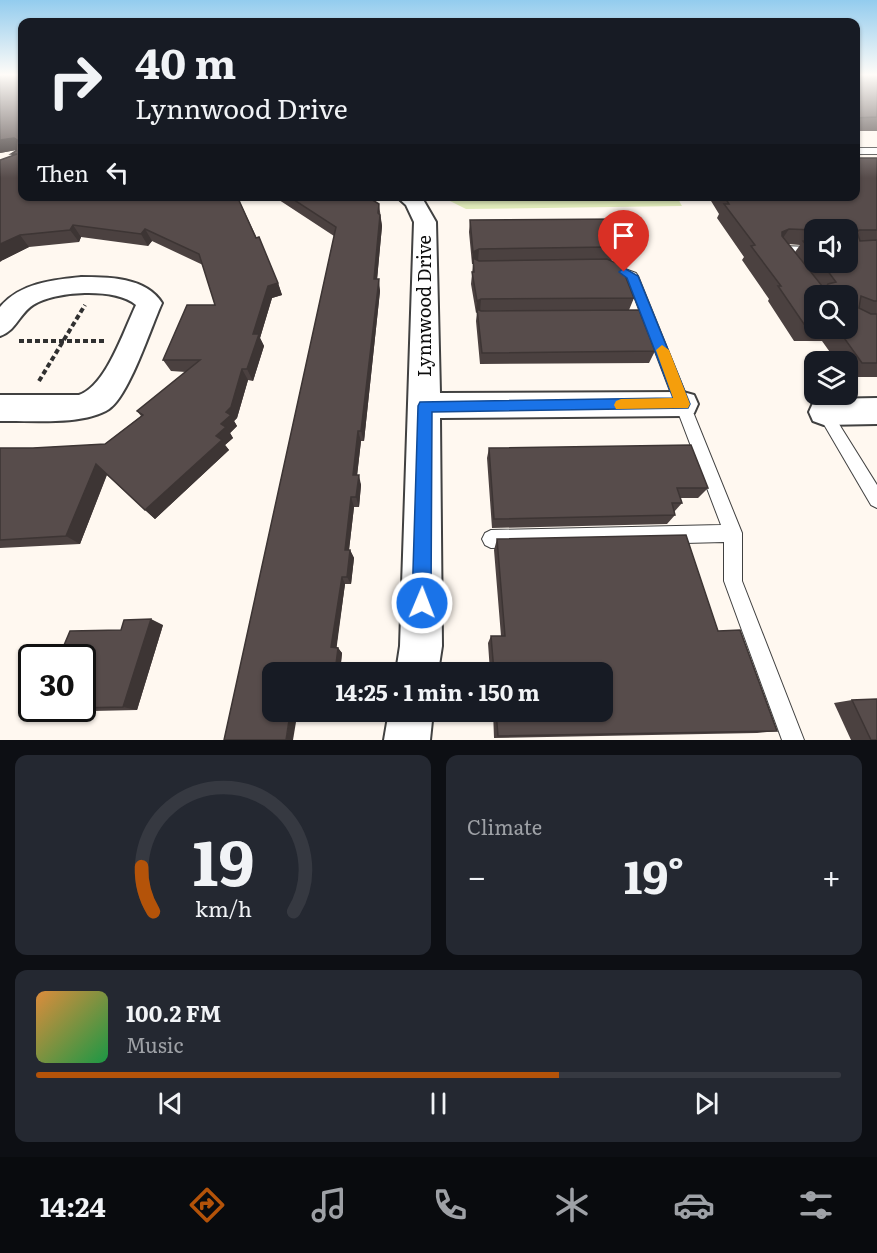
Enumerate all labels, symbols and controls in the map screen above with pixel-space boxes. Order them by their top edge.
text: 40 m [135,30,236,92]
icon: right [36,42,114,120]
text: Lynnwood Drive [135,87,348,127]
text: Then [36,156,89,189]
icon: left [101,156,134,189]
pin [598,210,649,272]
icon: arrive [607,219,640,252]
map controls [804,219,858,405]
button: sound [804,219,858,273]
street label: Lynnwood Drive [410,235,437,377]
button: search [804,285,858,339]
button: layers [804,351,858,405]
position arrow [390,571,454,635]
speed limit sign: 30 [18,644,96,722]
text: 14:25 · 1 min · 150 m [335,675,540,708]
text: Climate [467,811,542,841]
text: 19 [192,813,254,905]
text: 19° [624,841,684,908]
text: − [467,850,486,899]
text: + [822,850,841,899]
text: km/h [194,892,252,924]
text: 100.2 FM [126,996,221,1029]
text: Music [126,1029,183,1059]
icon: previous [154,1087,187,1120]
icon: pause [422,1087,455,1120]
icon: next [690,1087,723,1120]
icon: directions [186,1184,228,1226]
icon: music [308,1184,350,1226]
icon: phone [429,1184,471,1226]
icon: climate [551,1184,593,1226]
icon: car [673,1184,715,1226]
icon: filters [795,1184,837,1226]
text: 14:24 [40,1185,106,1225]

